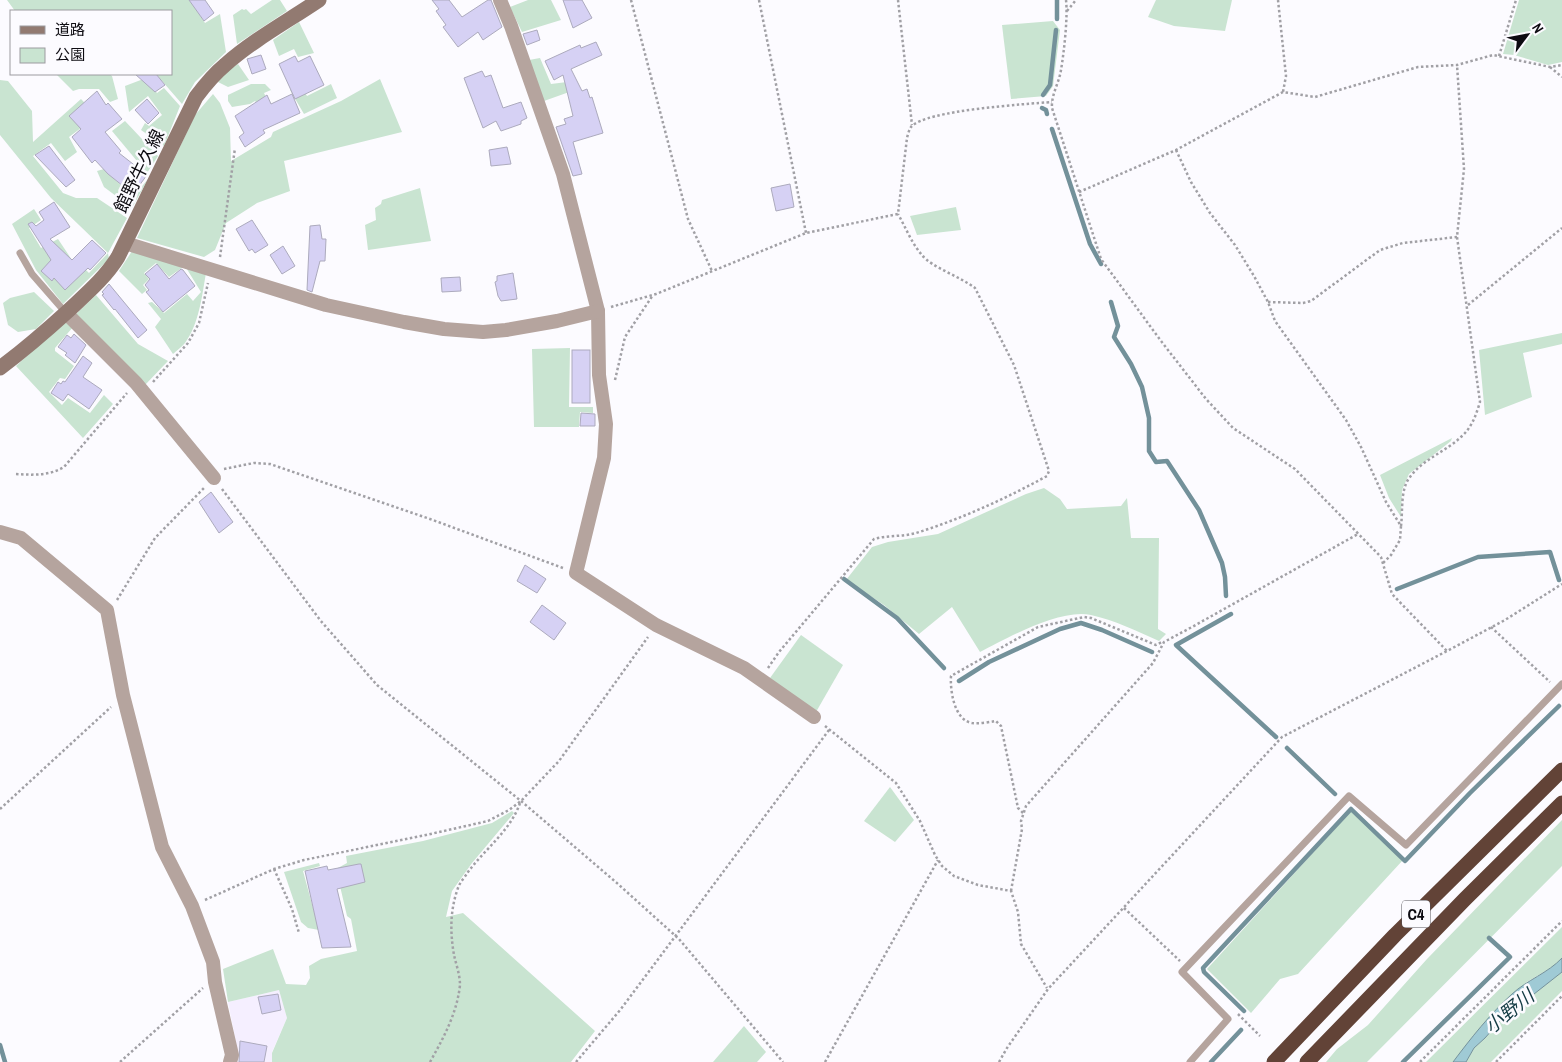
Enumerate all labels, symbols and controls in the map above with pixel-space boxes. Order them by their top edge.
legend [10,10,172,75]
north arrow [1502,10,1552,60]
text: 道路 [55,19,85,40]
text: N [1528,20,1548,36]
text: 公園 [55,44,85,65]
street label: 館野牛久線 [108,125,170,217]
road number: C4 [1402,901,1430,928]
water label: 小野川 [1479,982,1541,1039]

